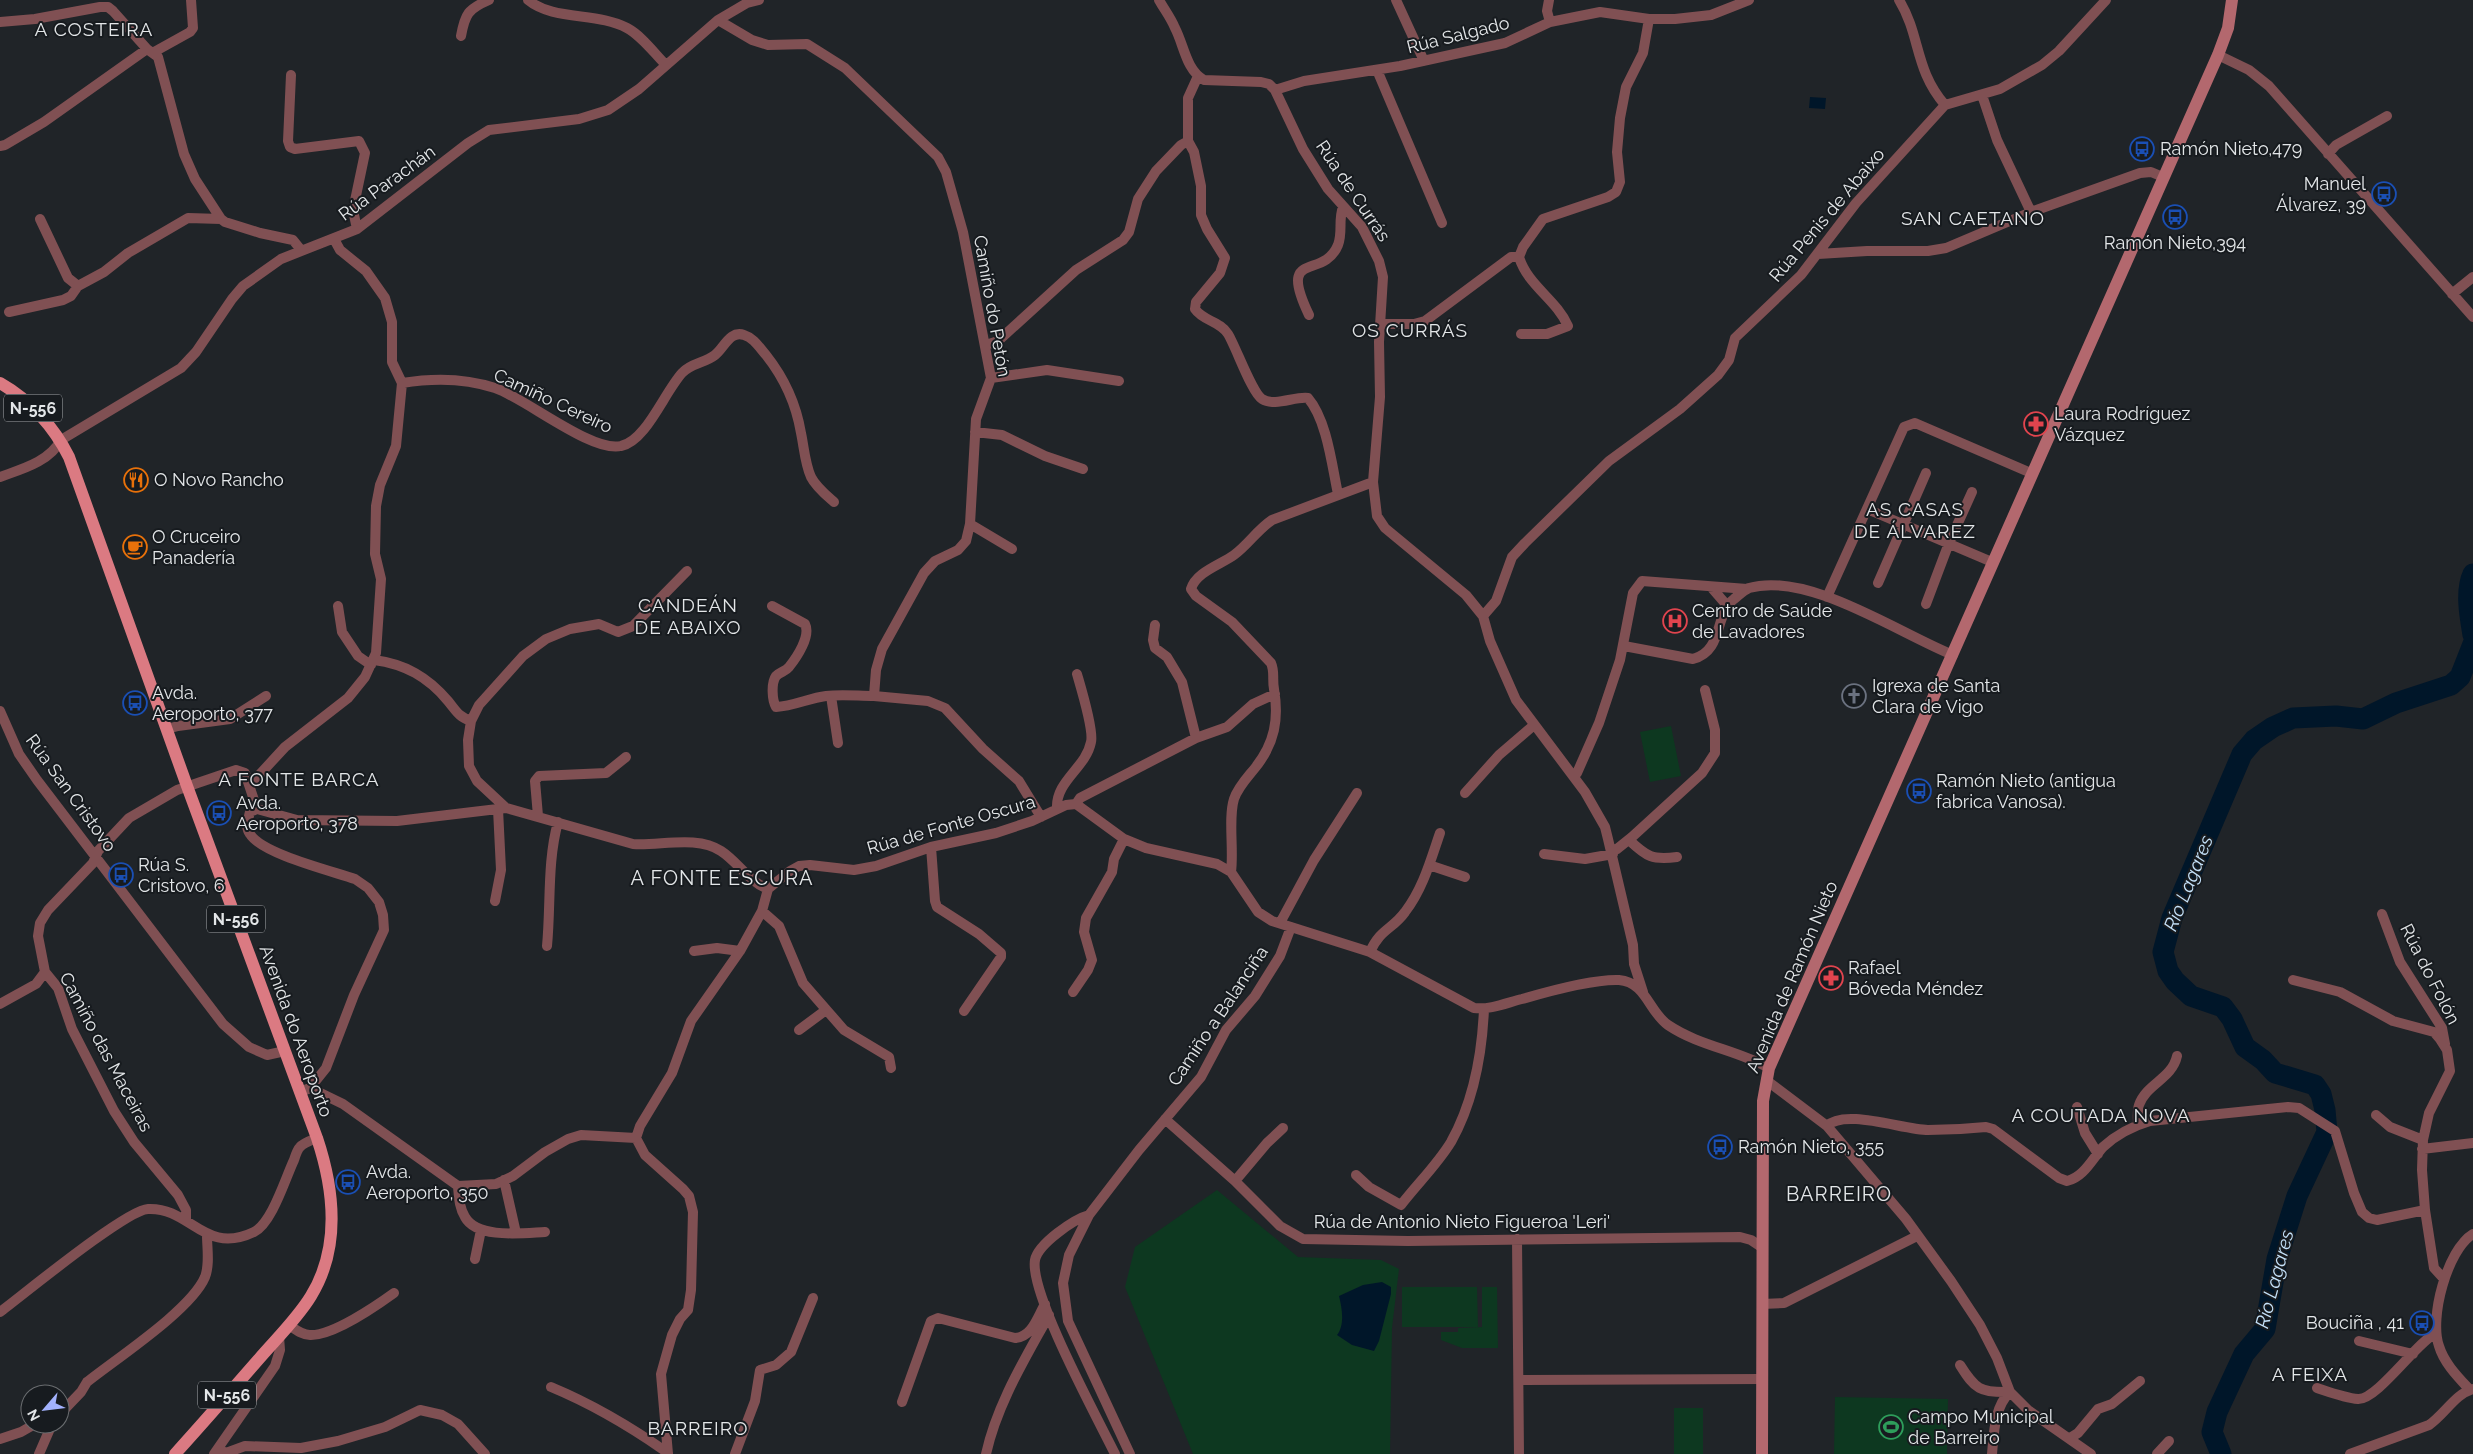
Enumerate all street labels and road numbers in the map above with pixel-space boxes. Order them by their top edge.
street label: Rúa Salgado [1404,12,1512,57]
street label: Rúa de Currás [1312,136,1395,245]
street label: Rúa Parachán [334,140,439,225]
street label: Rúa Penis de Abaixo [1765,143,1889,286]
street label: Camiño do Petón [970,233,1015,378]
street label: Camiño Cereiro [491,364,616,437]
road number: N-556 [4,394,62,422]
street label: Rúa San Cristovo [22,730,121,856]
street label: Rúa de Fonte Oscura [864,790,1037,859]
street label: Avenida de Ramón Nieto [1742,877,1842,1076]
road number: N-556 [207,906,265,932]
street label: Rúa do Folón [2396,920,2465,1028]
street label: Avenida do Aeroporto [256,942,337,1120]
street label: Camiño a Balanciña [1163,942,1272,1090]
street label: Camiño das Maceiras [56,969,157,1135]
street label: Rúa de Antonio Nieto Figueroa 'Leri' [1314,1211,1610,1232]
road number: N-556 [198,1382,256,1408]

